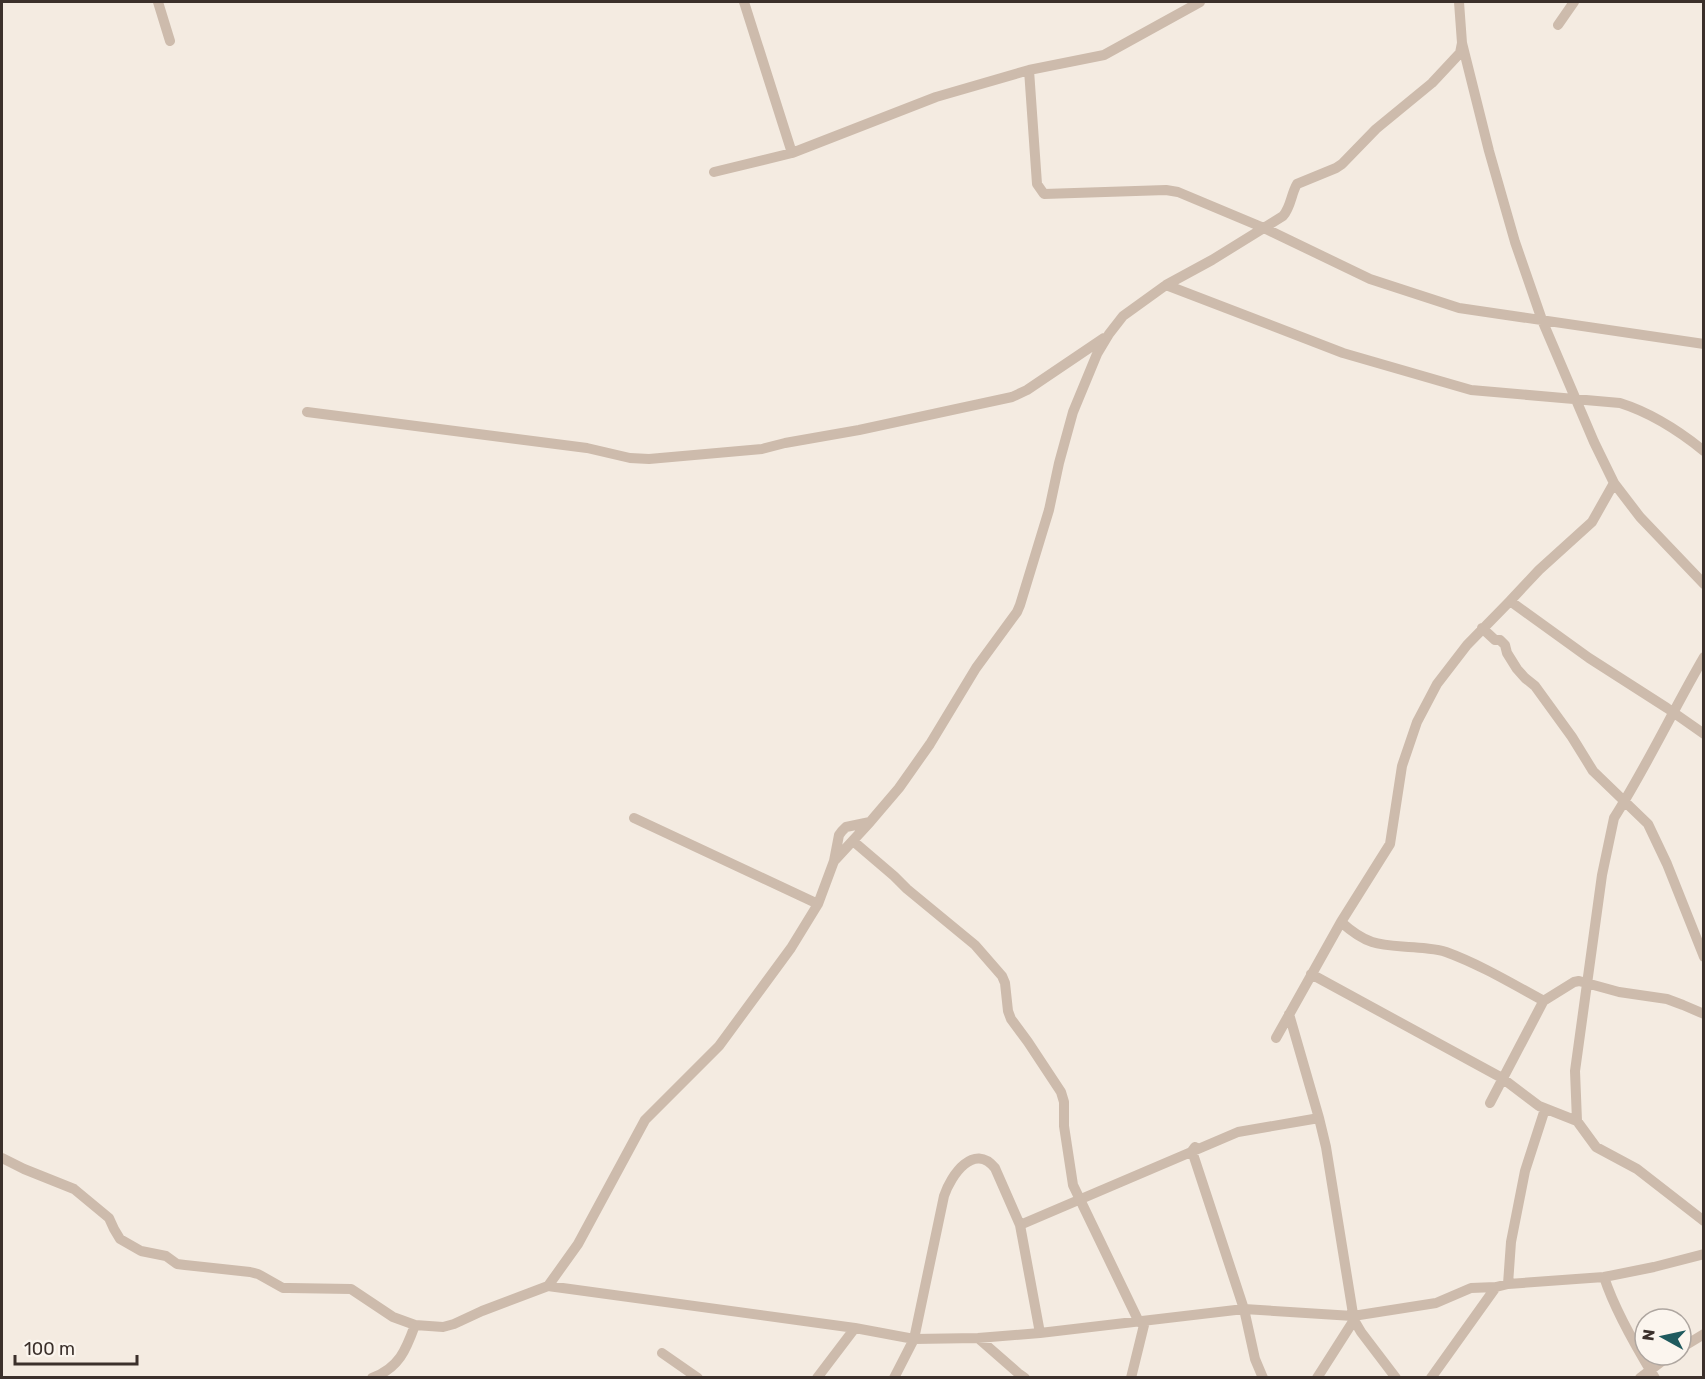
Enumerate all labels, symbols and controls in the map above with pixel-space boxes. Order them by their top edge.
north arrow [1633,1307,1693,1367]
scale bar [15,1328,136,1366]
text: N [1638,1328,1659,1342]
text: 100 m [24,1338,75,1360]

